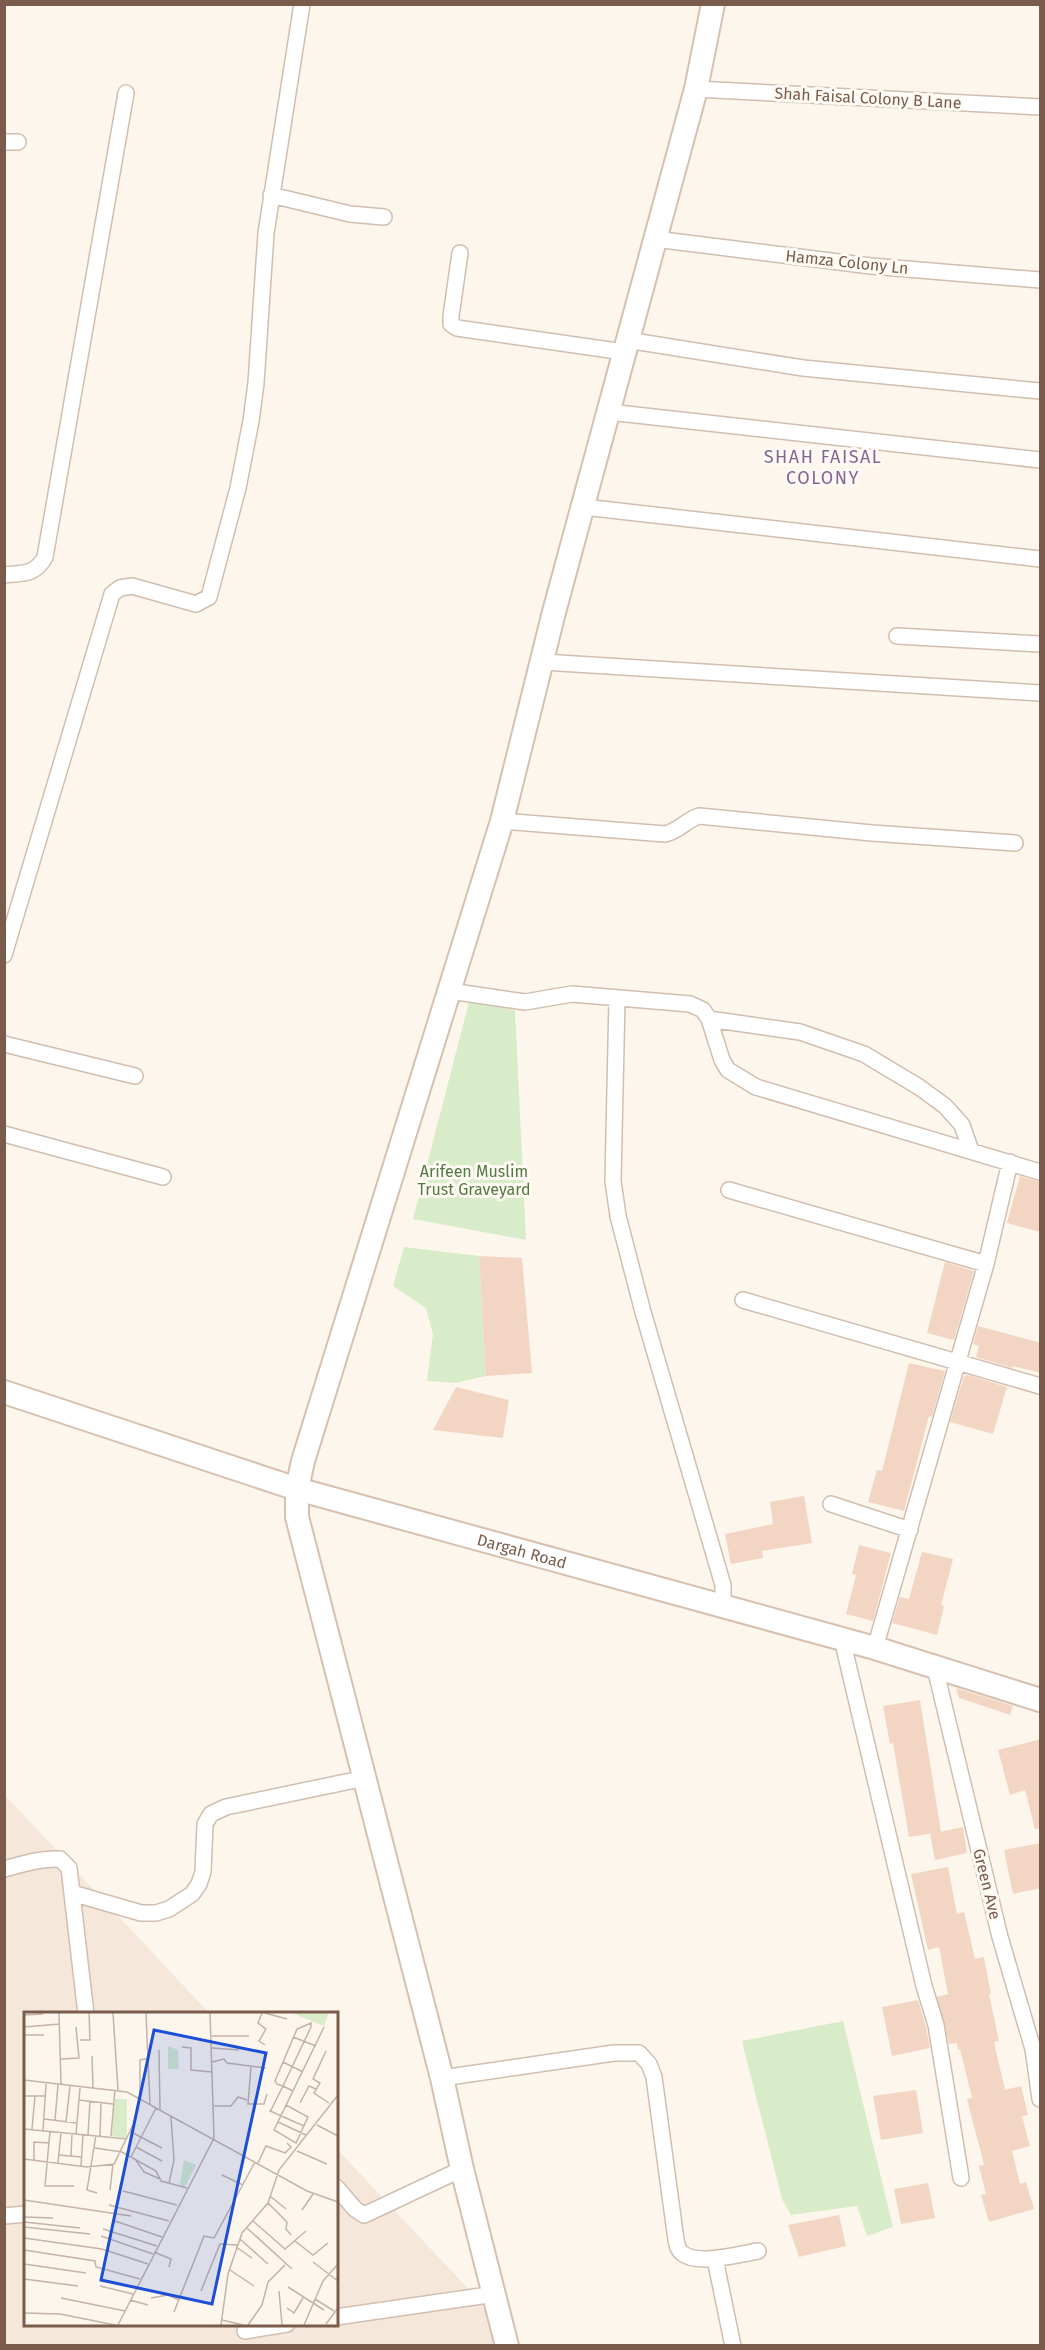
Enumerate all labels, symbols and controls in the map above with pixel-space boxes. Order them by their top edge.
street label: Shah Faisal Colony B Lane [774,84,962,112]
street label: Hamza Colony Ln [785,246,909,278]
district label: SHAH FAISAL COLONY [764,446,882,489]
park label: Arifeen Muslim Trust Graveyard [418,1162,531,1199]
street label: Dargah Road [475,1530,569,1572]
street label: Green Ave [969,1847,1005,1921]
inset map [24,2012,338,2326]

